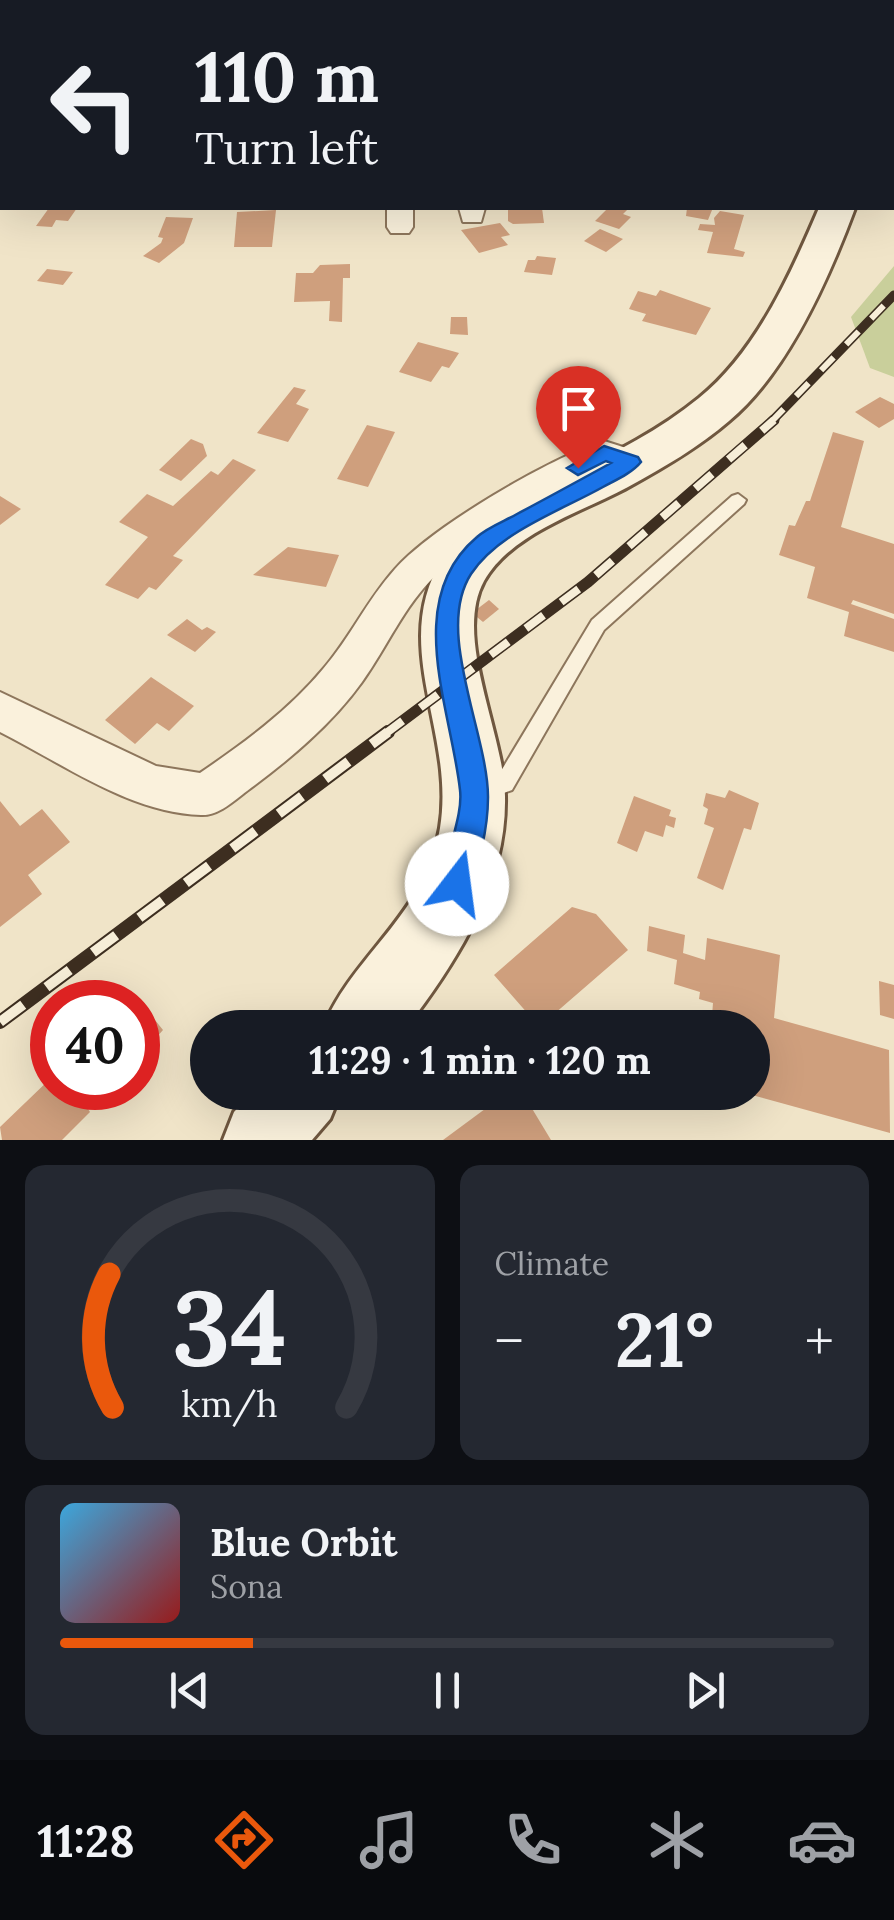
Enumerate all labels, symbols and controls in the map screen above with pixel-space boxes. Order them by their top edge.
text: 110 m [195,32,379,121]
icon: left [30,40,160,170]
text: Turn left [195,119,378,176]
pin [536,366,621,469]
icon: arrive [551,381,606,436]
position arrow [405,832,509,936]
speed limit sign: 40 [30,980,160,1110]
text: 11:29 · 1 min · 120 m [309,1036,651,1084]
text: Climate [495,1243,609,1284]
text: 34 [172,1260,287,1393]
text: 21° [615,1292,714,1388]
text: − [495,1306,524,1376]
text: + [805,1306,834,1376]
text: km/h [181,1381,278,1427]
text: Blue Orbit [210,1518,397,1566]
text: Sona [210,1566,283,1607]
icon: previous [162,1663,217,1718]
icon: pause [420,1663,475,1718]
icon: next [678,1663,733,1718]
icon: directions [209,1805,279,1875]
icon: music [354,1805,424,1875]
icon: phone [498,1805,568,1875]
icon: climate [642,1805,712,1875]
icon: car [787,1805,857,1875]
text: 11:28 [37,1812,135,1869]

